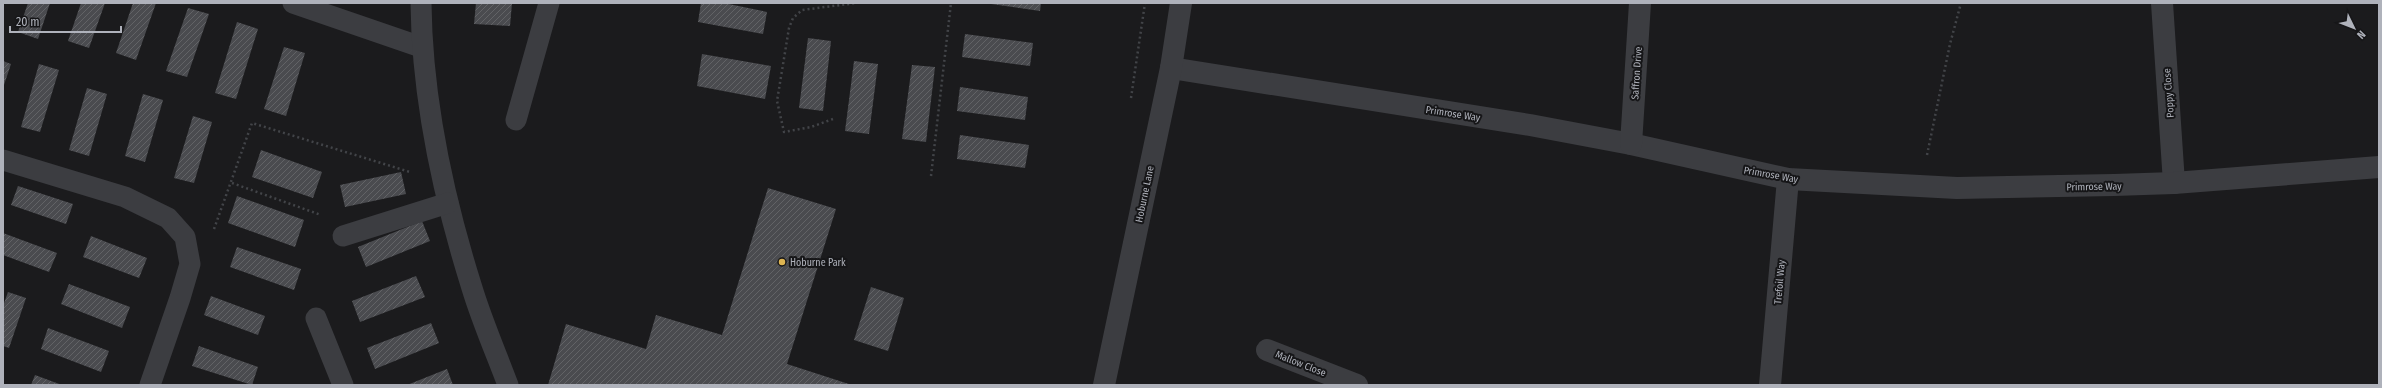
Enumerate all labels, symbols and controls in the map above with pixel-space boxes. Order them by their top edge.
scale bar [10,8,121,34]
north arrow [2334,8,2374,48]
text: 20 m [16,15,40,29]
text: N [2354,28,2368,41]
street label: Saffron Drive [1629,46,1645,100]
street label: Poppy Close [2161,68,2177,118]
street label: Primrose Way [1425,104,1482,124]
street label: Primrose Way [1743,164,1800,186]
street label: Hoburne Lane [1133,165,1157,224]
street label: Primrose Way [2066,181,2122,193]
marker: Hoburne Park [777,257,787,267]
place label: Hoburne Park [790,257,846,269]
street label: Trefoil Way [1772,259,1788,305]
street label: Mallow Close [1274,348,1328,380]

